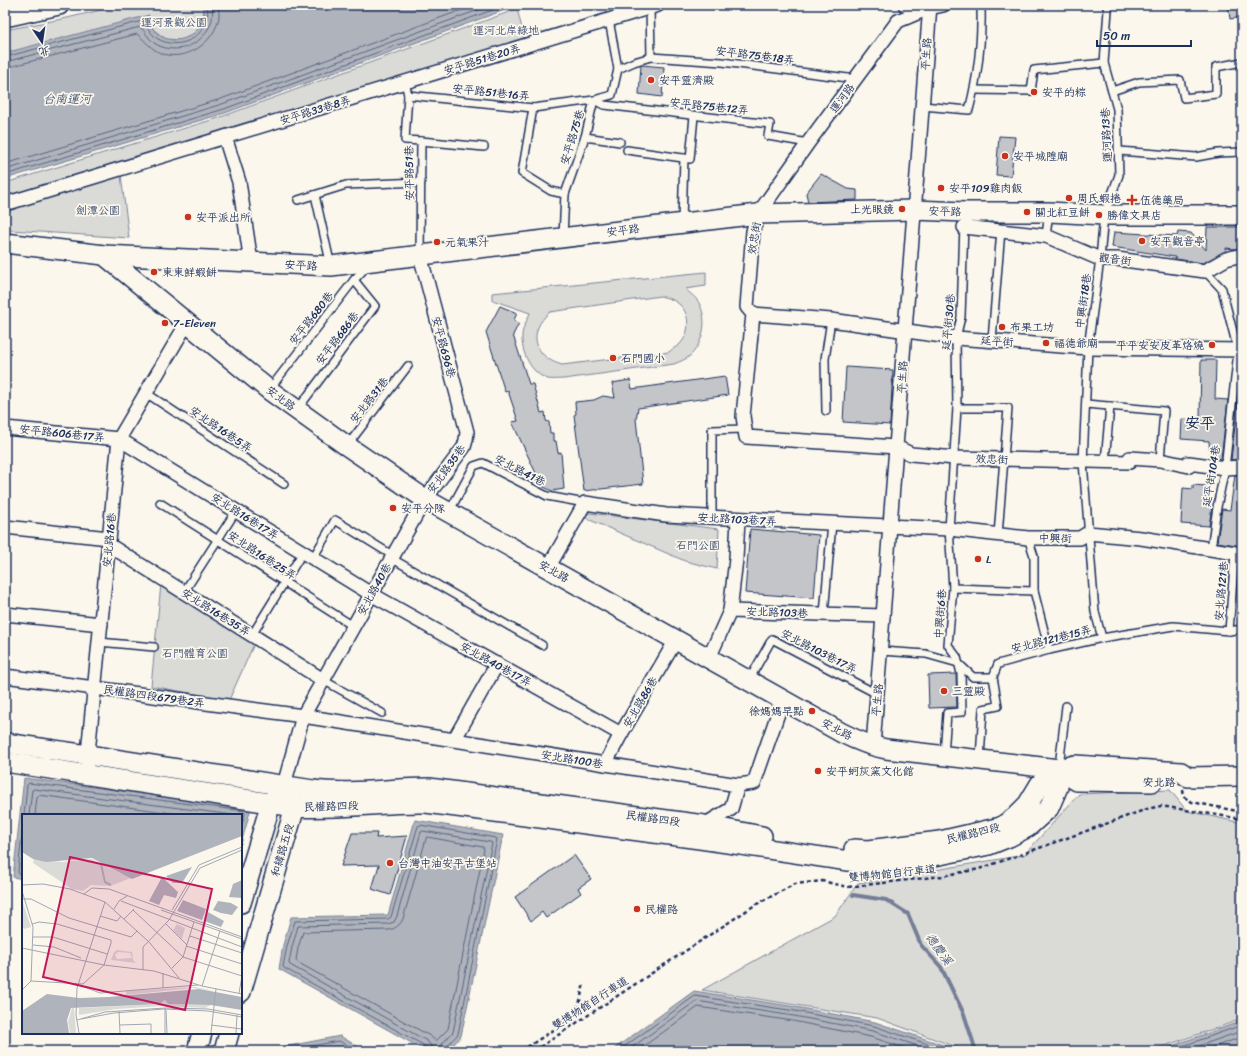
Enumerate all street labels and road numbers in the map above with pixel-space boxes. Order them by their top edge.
street label: 平生路 [916,37,937,71]
street label: 安平路51巷20弄 [441,39,523,80]
street label: 安平路75巷18弄 [714,41,795,70]
street label: 安平路51巷16弄 [451,79,530,106]
street label: 運河路 [825,79,860,117]
street label: 安平路33巷8弄 [277,91,353,130]
street label: 安平路75巷12弄 [669,93,749,120]
street label: 安平路75巷 [555,107,590,167]
street label: 運河路13巷 [1096,107,1117,163]
street label: 安平路51巷 [400,145,419,201]
street label: 安平路 [928,201,962,222]
street label: 安平路 [606,219,641,242]
street label: 效忠街 [743,219,767,256]
street label: 觀音街 [1097,248,1133,271]
street label: 安平路 [284,255,318,276]
street label: 中興街18巷 [1070,272,1097,330]
street label: 安平路680巷 [284,287,339,349]
street label: 延平街30巷 [937,293,960,351]
street label: 安平路686巷 [311,307,364,369]
street label: 安平路696巷 [426,314,461,380]
street label: 延平街 [980,331,1015,352]
street label: 平生路 [892,360,913,394]
street label: 安北路31巷 [345,373,394,428]
street label: 安北路 [262,381,300,416]
street label: 安北路16巷5弄 [185,401,256,458]
street label: 安平路606巷17弄 [18,420,105,447]
street label: 安北路35巷 [422,441,471,498]
street label: 延平街104巷 [1197,444,1226,508]
street label: 安北路41巷 [491,449,549,492]
street label: 效忠街 [975,449,1010,470]
street label: 安北路16巷17弄 [207,488,282,545]
street label: 安北路103巷7弄 [697,508,777,531]
street label: 安北路16巷 [98,512,121,568]
street label: 安北路16巷25弄 [223,526,300,585]
street label: 中興街 [1039,529,1072,548]
street label: 安北路 [535,555,573,588]
street label: 安北路40巷 [352,559,397,619]
street label: 安北路121巷 [1209,560,1234,622]
street label: 安北路16巷35弄 [177,584,254,641]
street label: 中興街6巷 [929,588,952,640]
street label: 安北路103巷 [746,602,808,623]
street label: 安北路121巷15弄 [1009,620,1093,659]
street label: 安北路103巷17弄 [777,624,860,679]
street label: 安北路40巷17弄 [456,637,535,692]
street label: 安北路86巷 [618,673,663,732]
street label: 民權路四段679巷2弄 [102,680,206,713]
street label: 平生路 [867,683,888,717]
street label: 安北路 [818,713,856,746]
street label: 安北路100巷 [540,745,604,774]
street label: 安北路 [1142,773,1176,792]
street label: 民權路四段 [303,796,359,817]
street label: 民權路四段 [624,805,681,832]
street label: 民權路四段 [944,818,1002,849]
street label: 和緯路五段 [266,821,299,879]
street label: 雙博物館自行車道 [847,859,937,888]
street label: 雙博物館自行車道 [548,971,632,1035]

